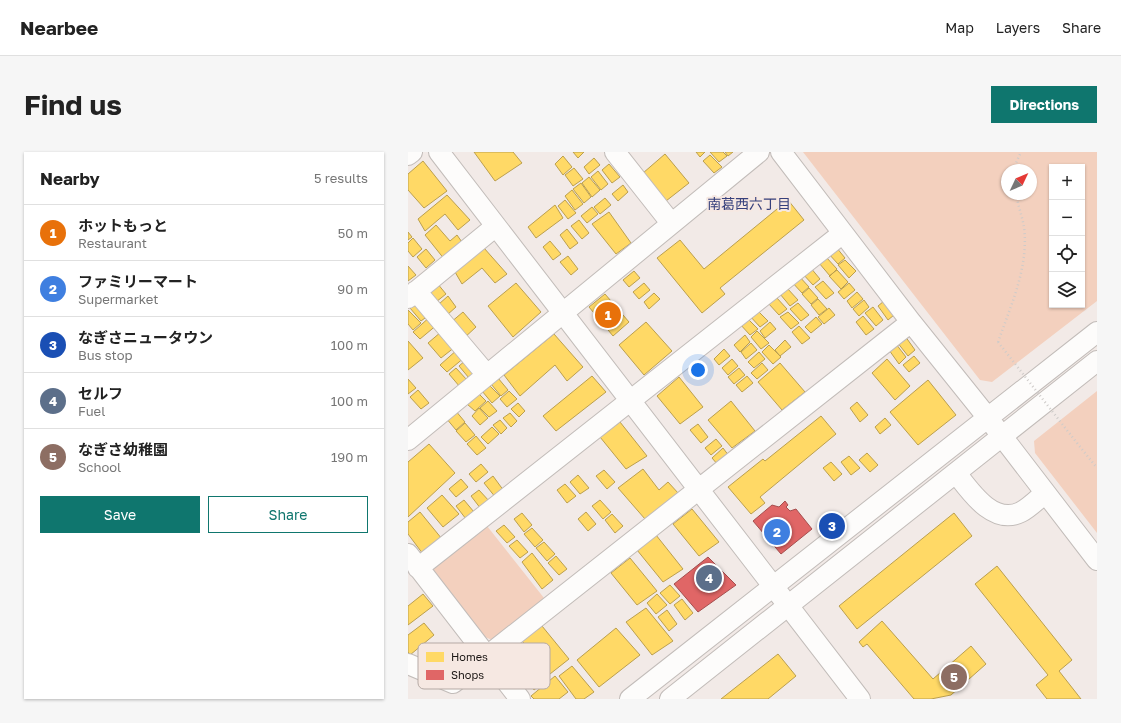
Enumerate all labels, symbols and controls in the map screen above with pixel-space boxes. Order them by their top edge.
text: Nearbee [20,16,98,39]
text: Map [945,19,974,36]
text: Layers [996,19,1040,36]
text: Share [1062,19,1101,36]
button: Directions [991,86,1097,123]
text: Find us [24,88,122,121]
north arrow [1001,164,1037,200]
map controls [1049,164,1085,308]
button: + [1049,164,1085,200]
text: Nearby [40,168,100,189]
text: 5 results [314,170,368,186]
district label: 南葛西六丁目 [707,195,791,212]
button: − [1049,200,1085,236]
text: ホットもっと [78,216,168,234]
text: 1 [50,225,56,241]
text: 50 m [338,225,368,241]
text: Restaurant [78,235,147,251]
button: locate [1049,236,1085,272]
text: ファミリーマート [78,272,198,290]
button: layers [1049,272,1085,308]
text: 2 [49,281,57,297]
text: 90 m [337,281,368,297]
text: Supermarket [78,291,159,307]
pin: 1 [595,300,621,330]
text: なぎさニュータウン [78,328,213,346]
text: 3 [49,337,57,353]
text: 100 m [331,337,368,353]
text: Bus stop [78,347,133,363]
your location [688,360,708,380]
text: セルフ [78,384,123,402]
text: 4 [49,393,57,409]
text: 100 m [331,393,368,409]
text: Fuel [78,403,105,419]
text: なぎさ幼稚園 [78,440,168,458]
text: 5 [49,449,57,465]
text: 190 m [331,449,368,465]
text: School [78,459,121,475]
button: Save [40,496,200,533]
button: Share [208,496,368,533]
pin: 3 [819,511,845,541]
pin: 2 [764,517,790,547]
pin: 4 [696,563,722,593]
legend [418,643,550,689]
text: Homes [451,650,488,663]
pin: 5 [941,662,967,692]
text: Shops [451,668,484,681]

